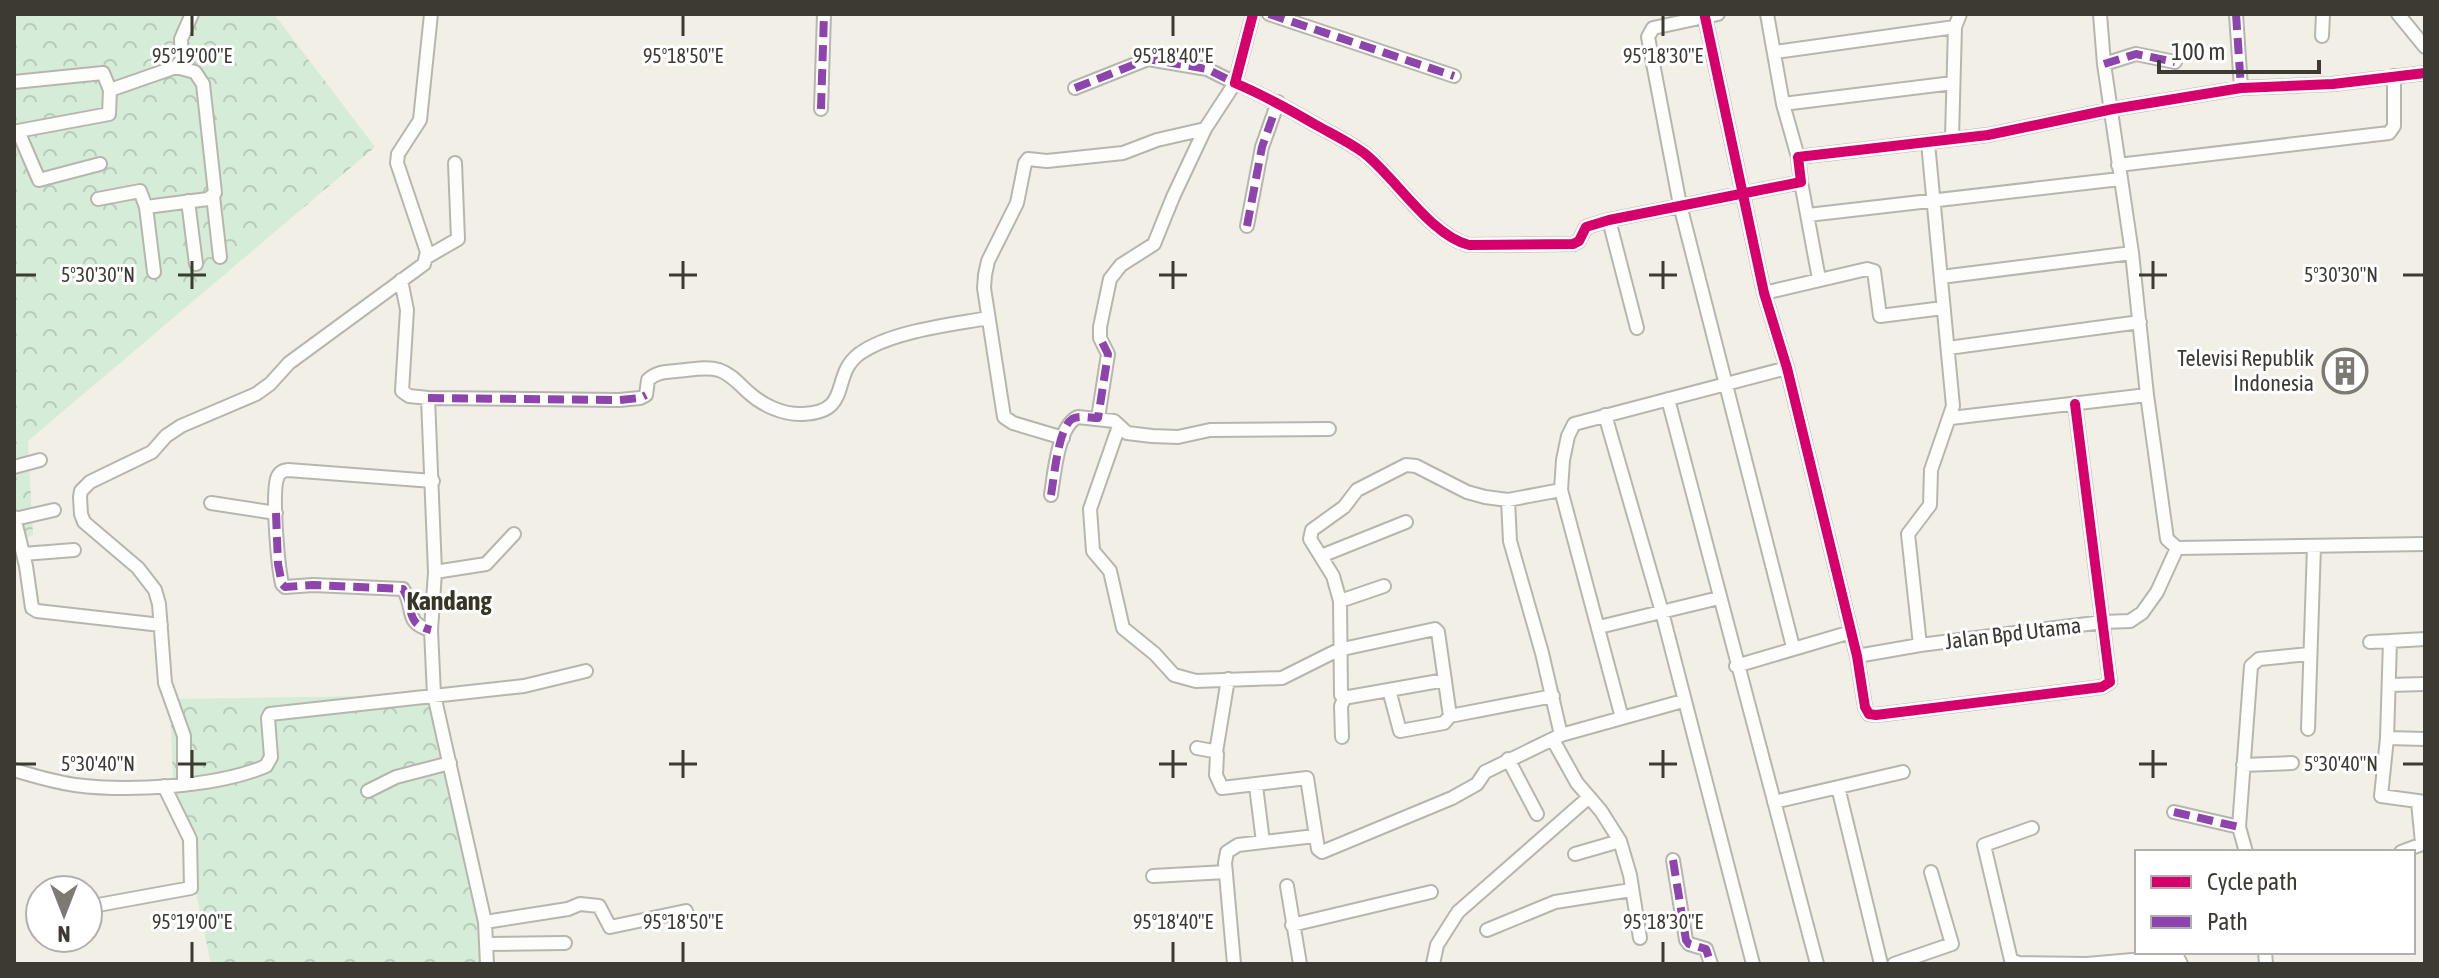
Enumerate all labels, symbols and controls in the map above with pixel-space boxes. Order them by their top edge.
scale bar [2159,24,2319,74]
text: 100 m [2171,38,2225,65]
text: 95°19'00"E [152,44,233,67]
text: 95°18'50"E [643,44,724,67]
text: 95°18'40"E [1133,44,1214,67]
text: 95°18'30"E [1623,44,1704,67]
text: 5°30'30"N [61,263,135,286]
text: 5°30'30"N [2304,263,2378,286]
place label: Televisi Republik Indonesia [2177,345,2314,396]
building icon: Televisi Republik Indonesia [2321,347,2369,395]
district label: Kandang [406,586,492,616]
street label: Jalan Bpd Utama [1943,612,2083,654]
text: 5°30'40"N [61,752,135,775]
text: 5°30'40"N [2304,752,2378,775]
legend [2135,850,2415,954]
text: Cycle path [2207,868,2298,895]
north arrow [24,874,104,954]
text: Path [2207,908,2248,935]
text: 95°19'00"E [152,910,233,933]
text: 95°18'50"E [643,910,724,933]
text: 95°18'40"E [1133,910,1214,933]
text: 95°18'30"E [1623,910,1704,933]
text: N [58,921,70,947]

